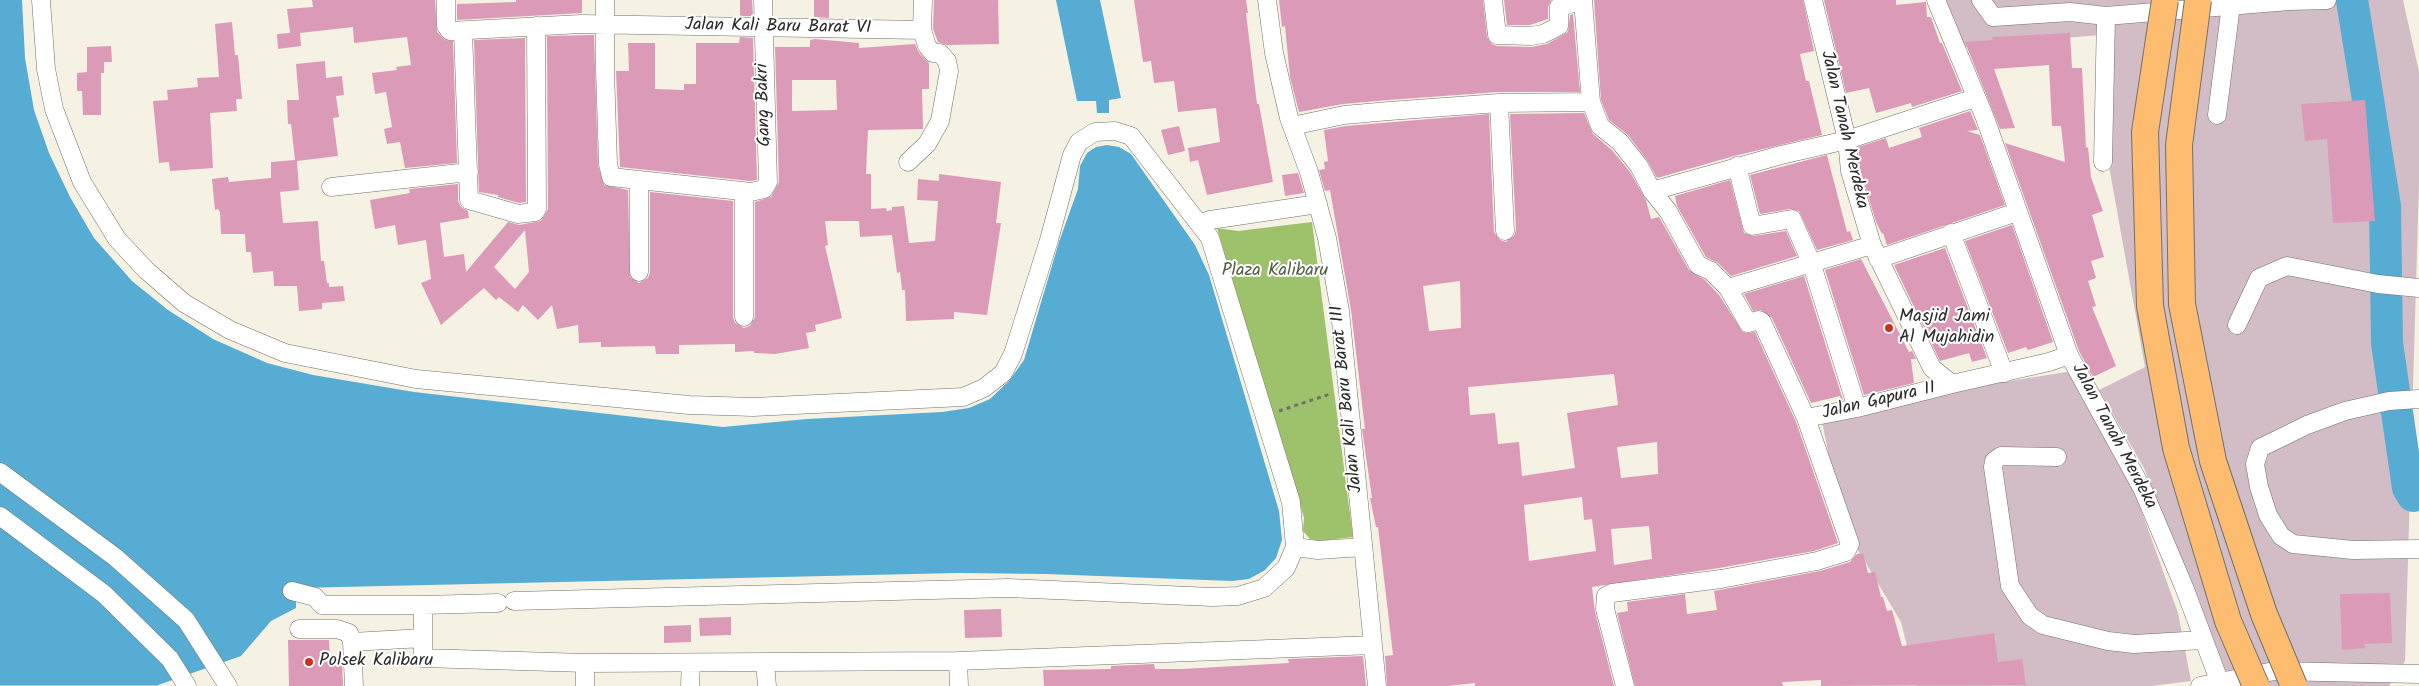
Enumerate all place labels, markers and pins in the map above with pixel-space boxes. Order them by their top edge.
place label: Masjid Jami Al Mujahidin [1899,307,1994,350]
marker: Masjid Jami Al Mujahidin [1883,322,1895,334]
place label: Polsek Kalibaru [319,651,433,673]
marker: Polsek Kalibaru [303,656,315,668]

